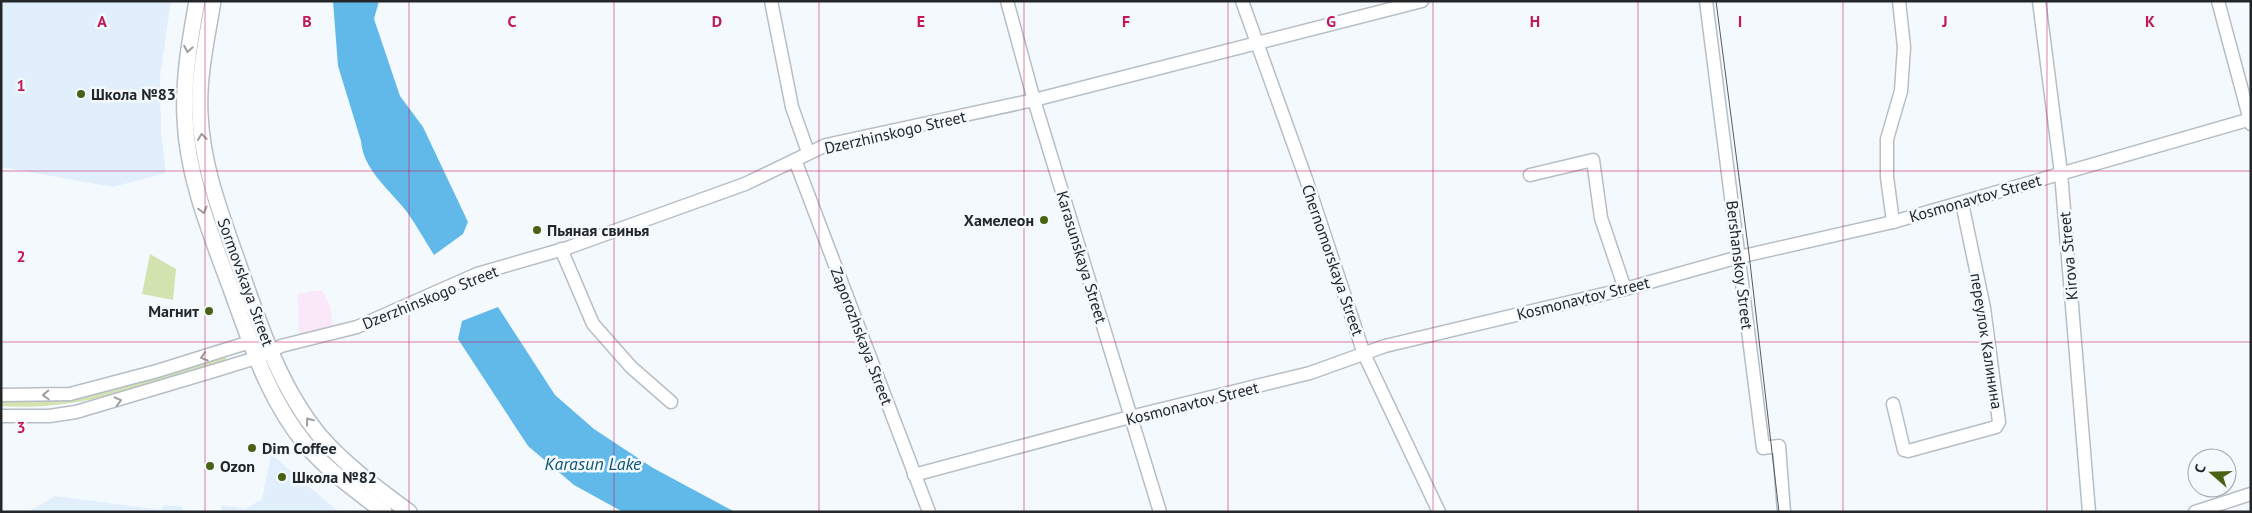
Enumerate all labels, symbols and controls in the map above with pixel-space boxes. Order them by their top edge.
text: A [97,11,107,31]
text: B [302,11,312,31]
text: C [508,11,517,31]
text: D [712,11,722,31]
text: E [917,11,925,31]
text: F [1122,11,1130,31]
text: G [1326,11,1336,31]
text: H [1530,11,1540,31]
text: I [1738,11,1742,31]
text: J [1941,11,1948,31]
text: K [2145,11,2155,31]
one-way arrow [184,45,194,54]
text: 1 [16,75,26,95]
place label: Школа №83 [91,84,176,104]
marker: Школа №83 [75,88,87,100]
street label: Dzerzhinskogo Street [822,106,968,158]
one-way arrow [197,133,208,141]
street label: Kosmonavtov Street [1907,169,2044,226]
street label: Chernomorskaya Street [1298,182,1368,339]
street label: Karasunskaya Street [1052,188,1112,326]
street label: Bershanskoy Street [1722,199,1758,331]
one-way arrow [197,205,208,214]
place label: Хамелеон [964,210,1034,230]
street label: Kirova Street [2054,210,2082,301]
marker: Хамелеон [1038,214,1050,226]
street label: Sormovskaya Street [214,215,279,349]
place label: Пьяная свинья [547,220,649,240]
marker: Пьяная свинья [531,224,543,236]
text: 2 [16,246,26,266]
street label: Dzerzhinskogo Street [359,260,501,333]
street label: Zaporozhskaya Street [826,264,898,408]
street label: Kosmonavtov Street [1515,272,1652,324]
street label: переулок Калинина [1966,272,2008,410]
place label: Магнит [148,301,199,321]
marker: Магнит [203,305,215,317]
one-way arrow [200,351,208,361]
street label: Kosmonavtov Street [1124,377,1261,429]
one-way arrow [42,390,50,400]
one-way arrow [113,396,122,406]
text: 3 [16,417,26,437]
one-way arrow [306,418,314,427]
place label: Dim Coffee [262,438,337,458]
marker: Dim Coffee [246,442,258,454]
north arrow [2187,448,2237,498]
water label: Karasun Lake [545,452,642,475]
place label: Ozon [220,456,255,476]
marker: Ozon [204,460,216,472]
text: С [2190,462,2210,475]
place label: Школа №82 [292,467,377,487]
marker: Школа №82 [276,471,288,483]

